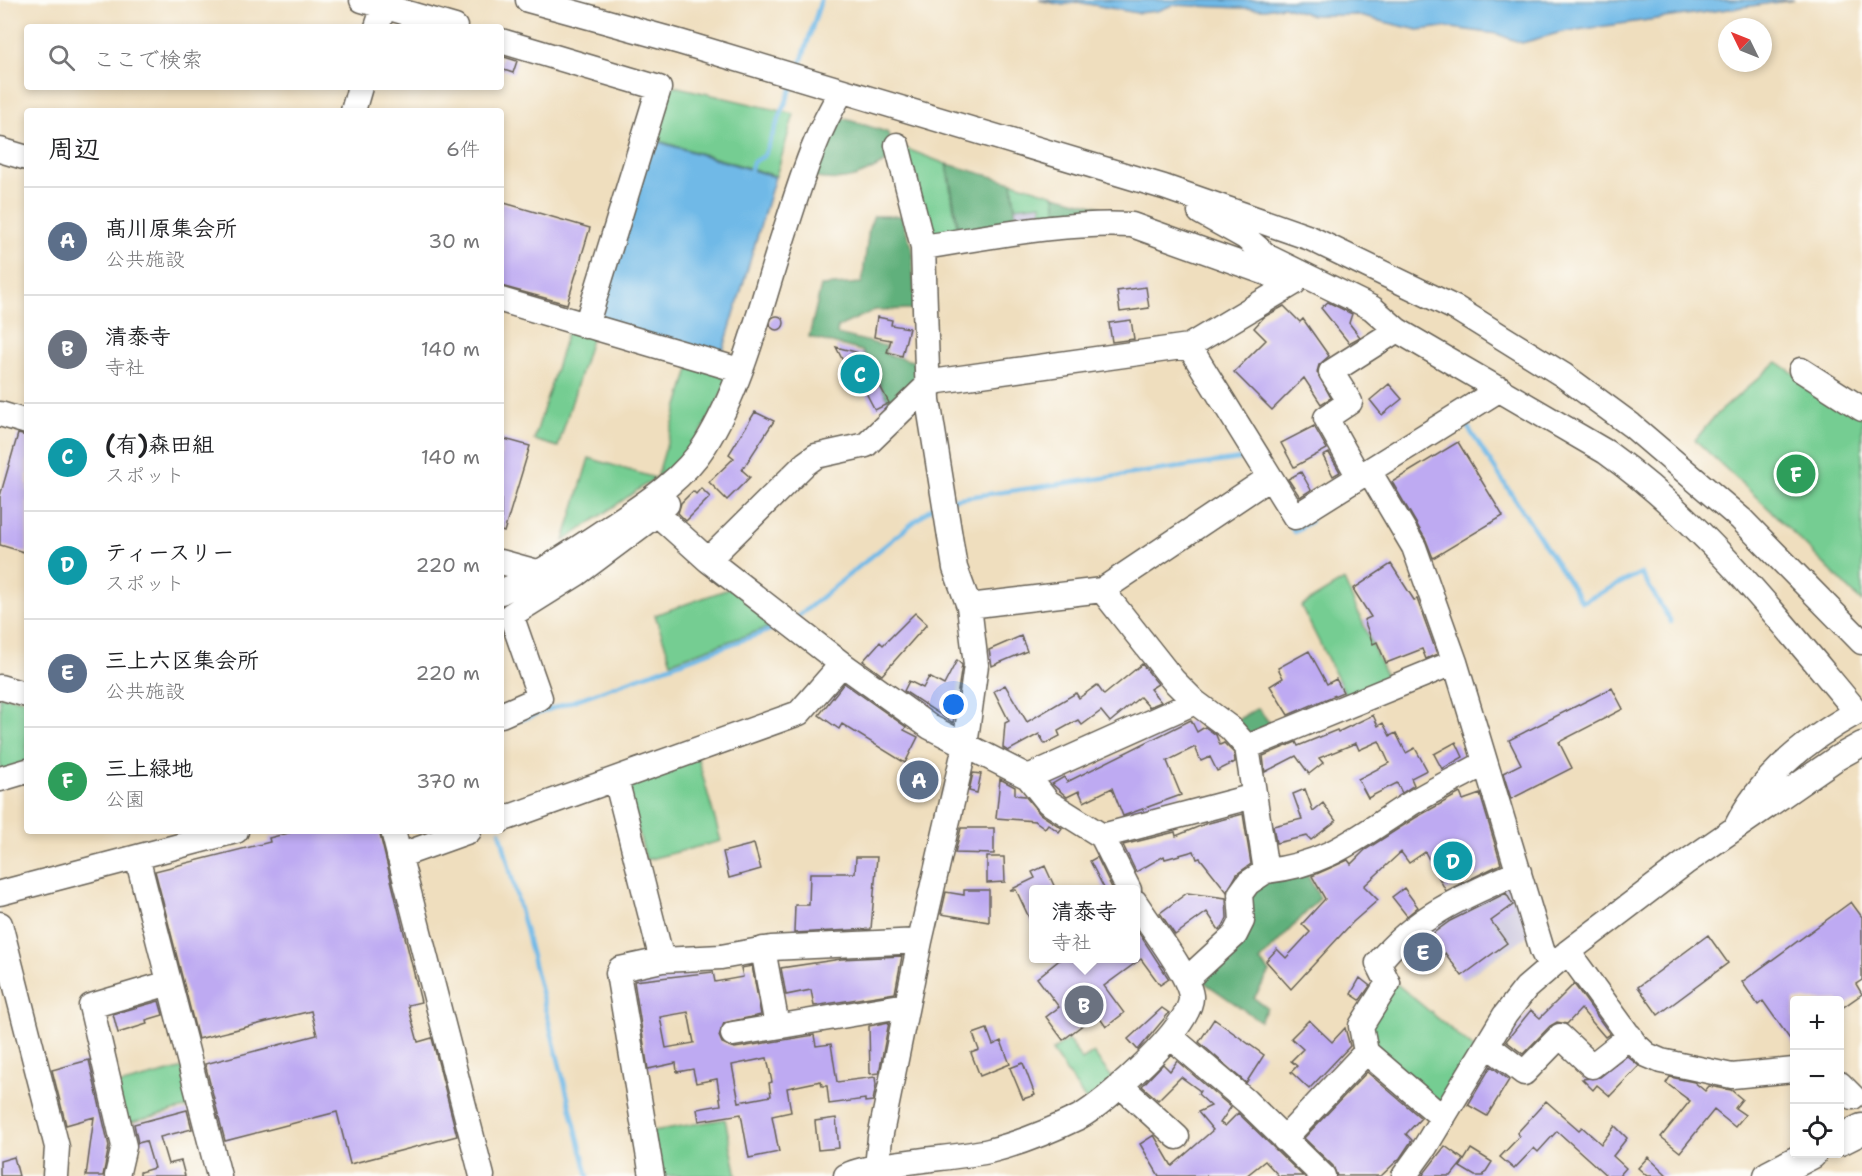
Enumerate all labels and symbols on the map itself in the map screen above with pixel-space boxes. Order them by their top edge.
north arrow [1718,18,1772,72]
pin: C [840,352,880,397]
pin: F [1776,452,1816,496]
your location [939,690,968,719]
pin: A [900,758,938,802]
pin: D [1434,838,1472,884]
pin: E [1404,930,1442,974]
pin: B [1064,982,1104,1028]

